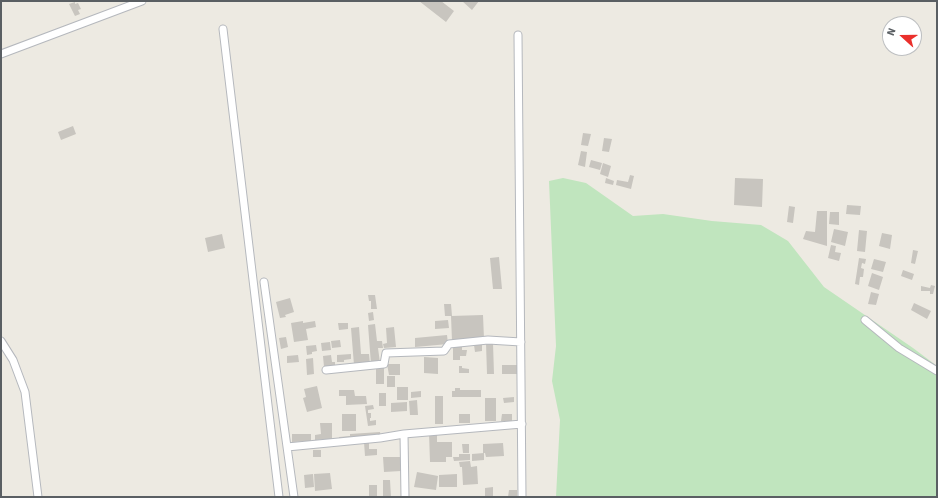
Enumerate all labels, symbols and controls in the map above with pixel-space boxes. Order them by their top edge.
north arrow [882,16,922,56]
text: N [883,26,900,38]

